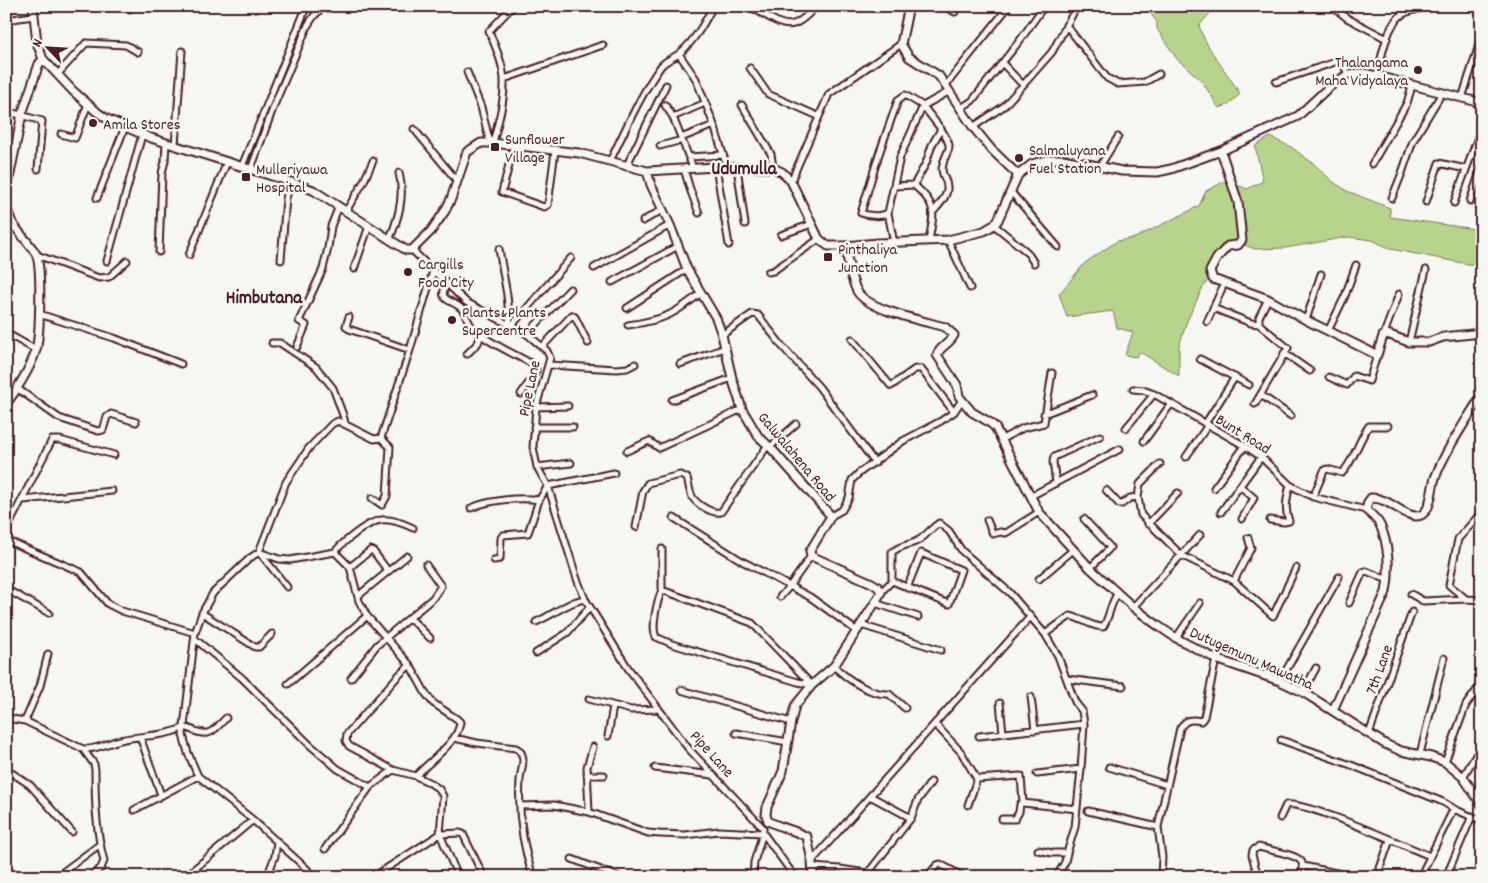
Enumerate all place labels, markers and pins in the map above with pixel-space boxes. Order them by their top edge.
place label: Thalangama Maha Vidyalaya [1315,52,1408,93]
marker: Thalangama Maha Vidyalaya [1412,64,1424,76]
place label: Amila Stores [103,114,181,137]
marker: Amila Stores [87,117,99,129]
place label: Sunflower Village [505,129,565,170]
place label: Salmaluyana Fuel Station [1029,140,1106,181]
marker: Sunflower Village [489,141,501,153]
marker: Salmaluyana Fuel Station [1013,152,1025,164]
place label: Mulleriyawa Hospital [256,159,328,200]
marker: Mulleriyawa Hospital [240,171,252,183]
place label: Pinthaliya Junction [838,239,898,280]
marker: Pinthaliya Junction [822,251,834,263]
place label: Cargills Food City [418,254,474,295]
marker: Cargills Food City [402,266,414,278]
place label: Plants&Plants Supercentre [462,302,547,343]
marker: Plants&Plants Supercentre [446,314,458,326]

